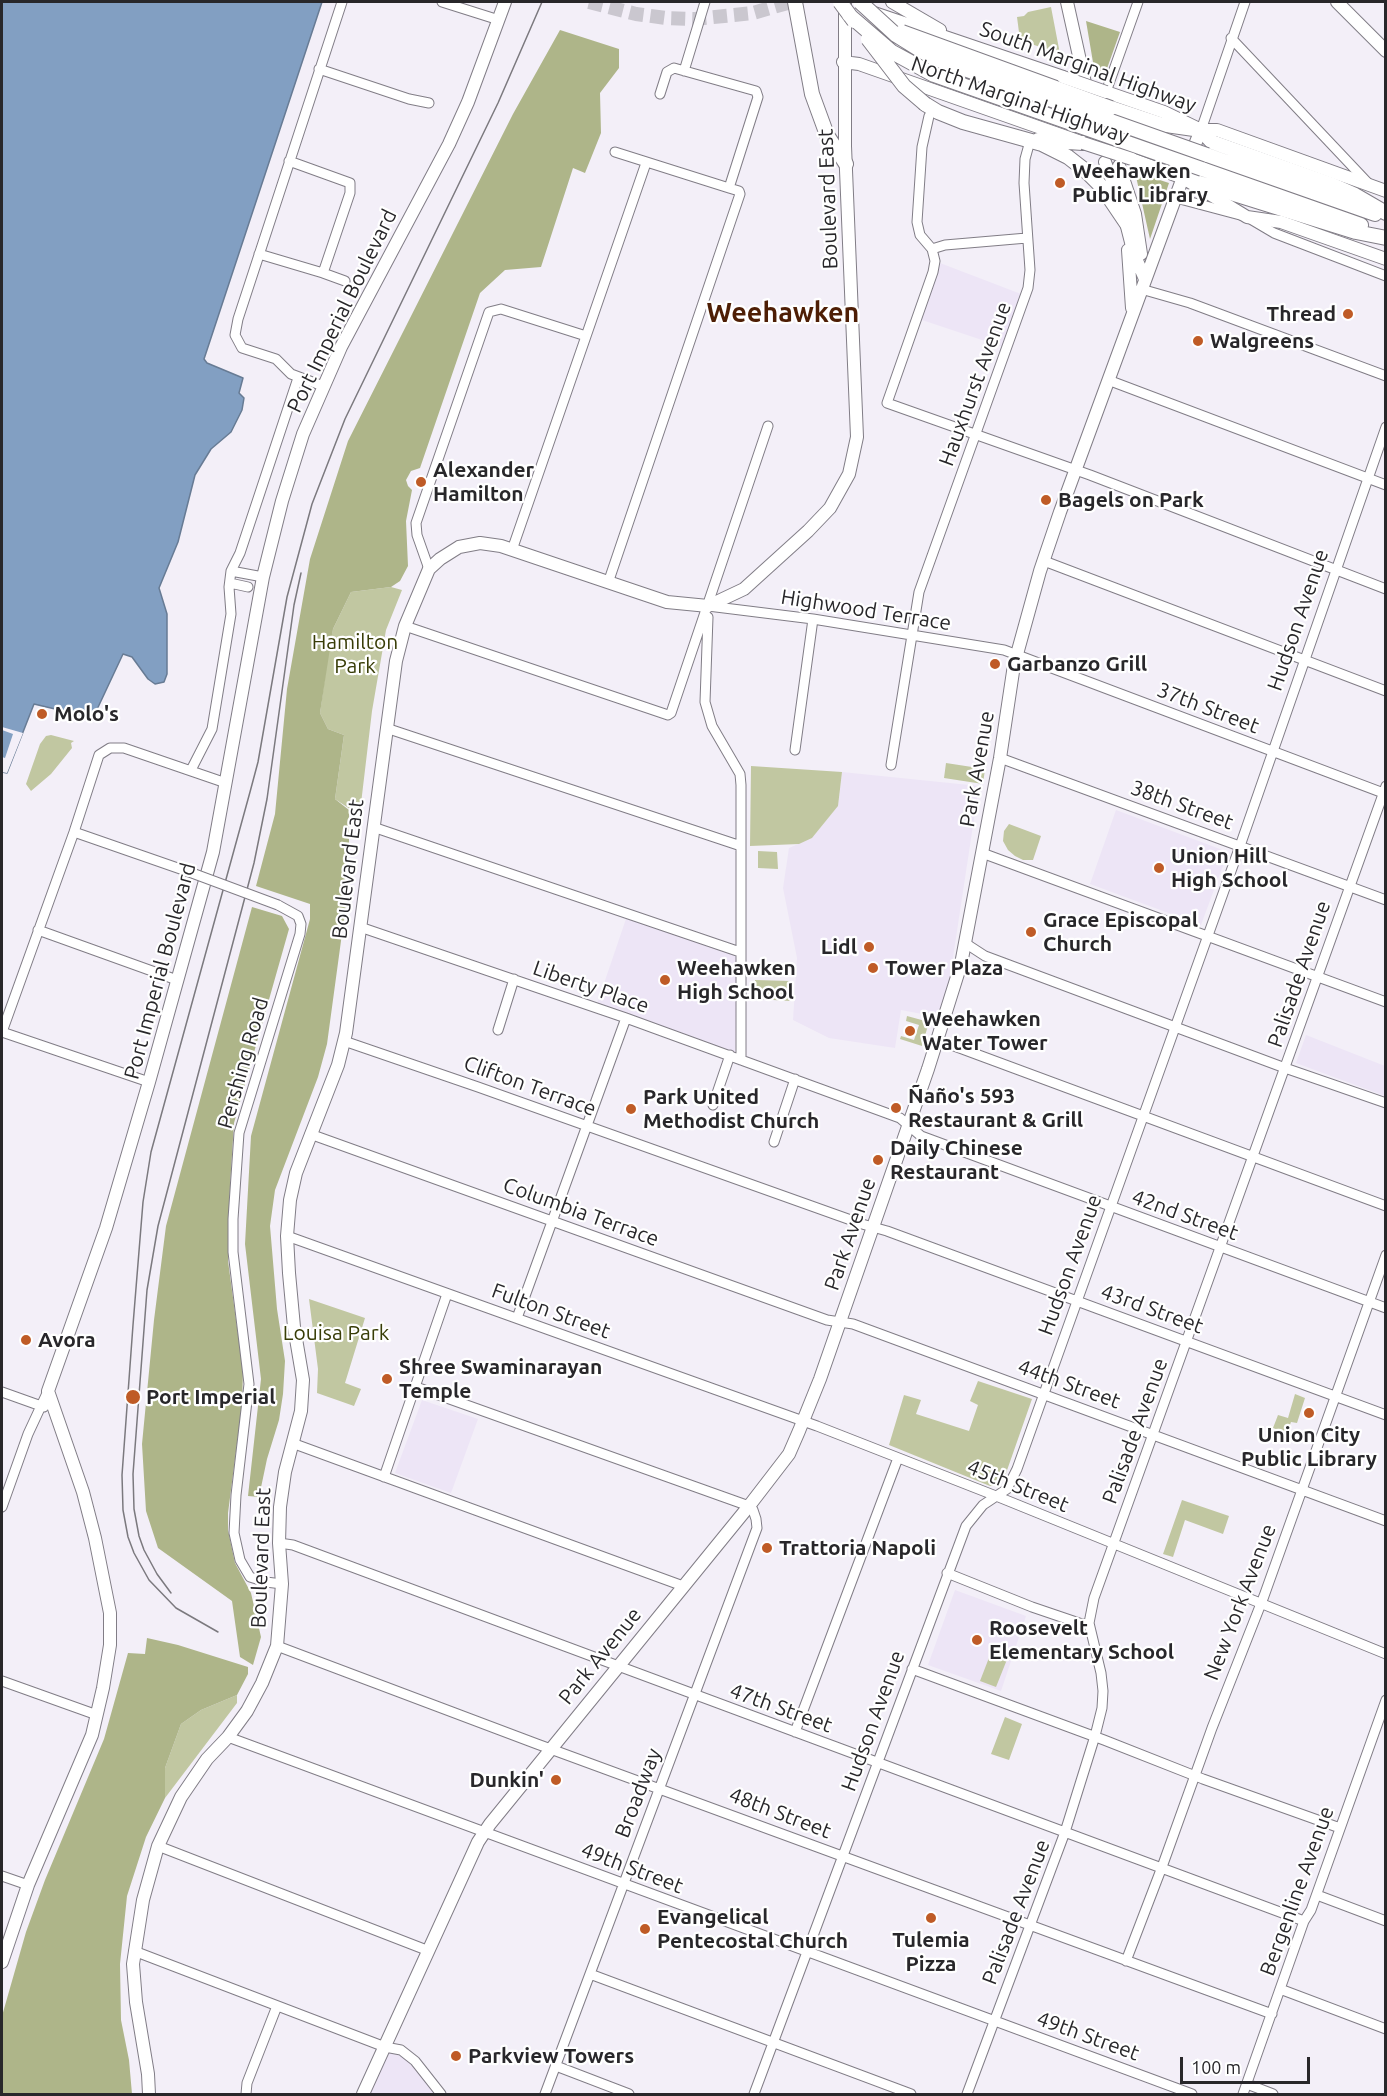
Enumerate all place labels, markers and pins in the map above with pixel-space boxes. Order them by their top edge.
place label: Weehawken Public Library [1072,158,1208,208]
marker: Weehawken Public Library [1053,176,1067,190]
place label: Thread [1267,301,1336,327]
marker: Thread [1341,307,1355,321]
place label: Walgreens [1210,328,1314,354]
marker: Walgreens [1191,334,1205,348]
place label: Alexander Hamilton [433,457,534,507]
marker: Alexander Hamilton [414,475,428,489]
place label: Bagels on Park [1058,487,1204,513]
marker: Bagels on Park [1039,493,1053,507]
place label: Garbanzo Grill [1007,651,1147,677]
marker: Garbanzo Grill [988,657,1002,671]
place label: Molo's [54,701,119,727]
marker: Molo's [35,707,49,721]
place label: Union Hill High School [1171,843,1288,893]
marker: Union Hill High School [1152,861,1166,875]
place label: Grace Episcopal Church [1043,907,1198,957]
marker: Grace Episcopal Church [1024,925,1038,939]
place label: Lidl [821,934,857,960]
marker: Lidl [862,940,876,954]
place label: Weehawken High School [677,955,796,1005]
place label: Tower Plaza [885,955,1003,981]
marker: Tower Plaza [866,961,880,975]
marker: Weehawken High School [658,973,672,987]
place label: Weehawken Water Tower [922,1006,1048,1056]
marker: Weehawken Water Tower [903,1024,917,1038]
place label: Ñaño's 593 Restaurant & Grill [908,1083,1083,1133]
place label: Park United Methodist Church [643,1084,819,1134]
marker: Ñaño's 593 Restaurant & Grill [889,1101,903,1115]
marker: Park United Methodist Church [624,1102,638,1116]
place label: Daily Chinese Restaurant [890,1135,1023,1185]
marker: Daily Chinese Restaurant [871,1153,885,1167]
place label: Avora [38,1327,96,1353]
marker: Avora [19,1333,33,1347]
place label: Shree Swaminarayan Temple [399,1354,602,1404]
marker: Shree Swaminarayan Temple [380,1372,394,1386]
place label: Port Imperial [146,1384,276,1410]
marker: Port Imperial [124,1388,142,1406]
marker: Union City Public Library [1302,1406,1316,1420]
place label: Union City Public Library [1241,1422,1377,1472]
place label: Trattoria Napoli [779,1535,936,1561]
marker: Trattoria Napoli [760,1541,774,1555]
place label: Roosevelt Elementary School [989,1615,1174,1665]
marker: Roosevelt Elementary School [970,1633,984,1647]
place label: Dunkin' [469,1767,544,1793]
marker: Dunkin' [549,1773,563,1787]
place label: Evangelical Pentecostal Church [657,1904,848,1954]
marker: Tulemia Pizza [924,1911,938,1925]
marker: Evangelical Pentecostal Church [638,1922,652,1936]
place label: Tulemia Pizza [892,1927,970,1977]
place label: Parkview Towers [468,2043,634,2069]
marker: Parkview Towers [449,2049,463,2063]

